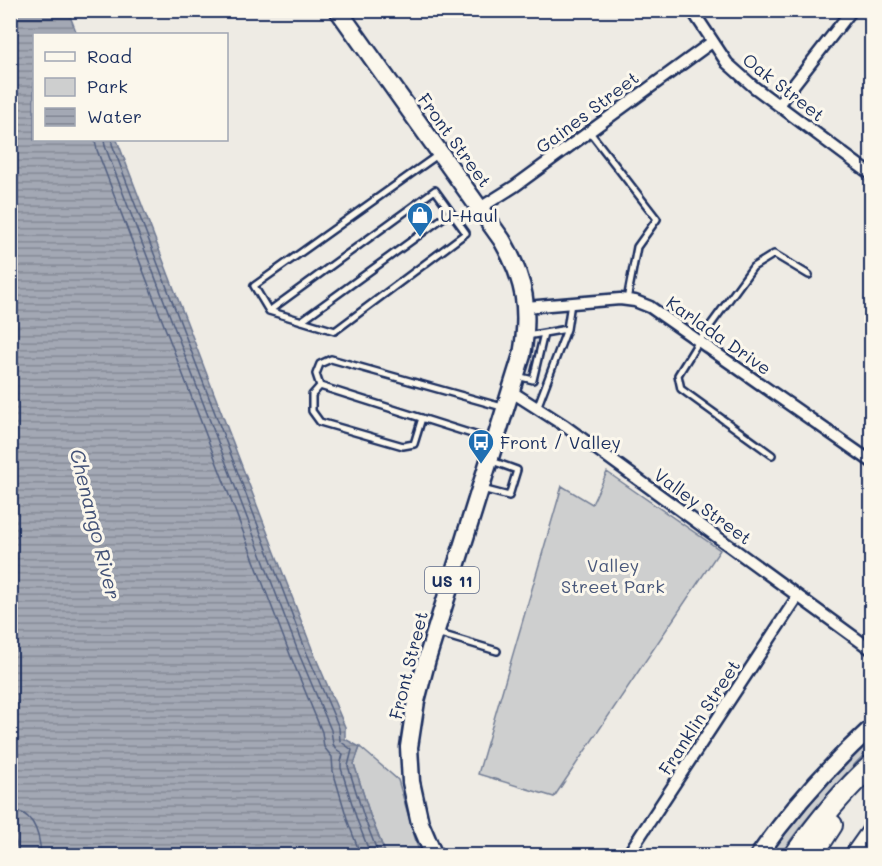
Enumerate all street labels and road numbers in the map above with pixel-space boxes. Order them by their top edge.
street label: Oak Street [738,47,830,127]
street label: Gaines Street [531,65,643,159]
street label: Front Street [413,88,497,192]
street label: Karlada Drive [662,290,776,380]
street label: Valley Street [649,462,757,550]
road number: US 11 [425,567,479,593]
street label: Front Street [383,608,433,722]
street label: Franklin Street [653,655,745,779]

